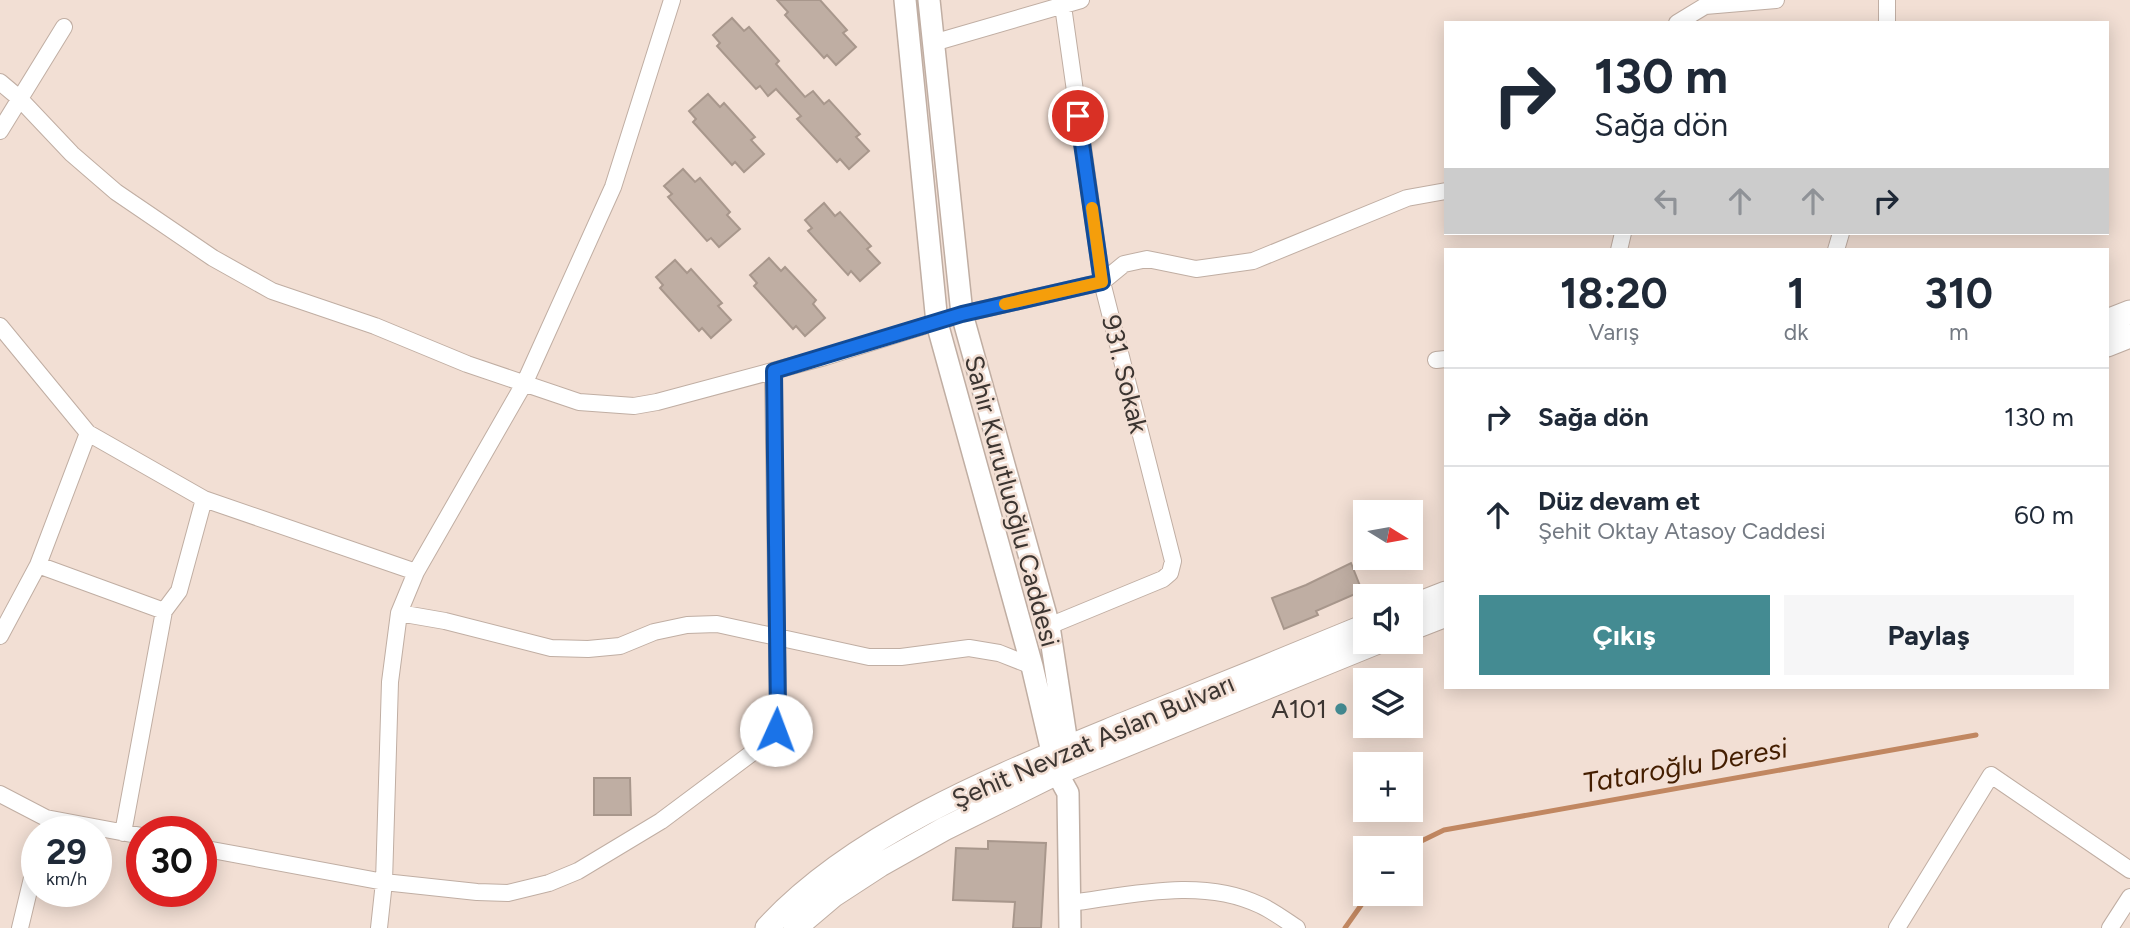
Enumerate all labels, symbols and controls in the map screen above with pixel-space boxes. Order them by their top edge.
text: 130 m [1594,46,1728,105]
icon: right [1479,49,1570,140]
pin [1048,86,1108,146]
icon: arrive [1059,97,1097,135]
text: Sağa dön [1594,106,1728,144]
icon: left [1648,182,1686,220]
icon: ahead [1721,182,1759,220]
icon: ahead [1794,182,1832,220]
icon: right [1867,182,1905,220]
text: 18:20 [1560,268,1668,319]
text: 1 [1787,268,1805,319]
text: 310 [1925,268,1993,319]
street label: 931. Sokak [1095,312,1155,437]
text: Varış [1589,318,1639,346]
text: dk [1784,318,1808,346]
text: m [1949,318,1969,346]
street label: Sahir Kurutluoğlu Caddesi [958,352,1066,650]
icon: right [1479,398,1517,436]
text: Sağa dön [1538,401,1649,433]
text: 130 m [2004,401,2074,433]
text: Düz devam et [1538,485,1700,517]
icon: ahead [1479,496,1517,534]
text: 60 m [2014,499,2074,531]
north arrow [1353,500,1423,570]
map controls [1353,500,1423,906]
text: Şehit Oktay Atasoy Caddesi [1538,517,1826,545]
button: sound [1353,584,1423,654]
button: Çıkış [1479,595,1770,675]
button: Paylaş [1784,595,2074,675]
street label: Şehit Nevzat Aslan Bulvarı [947,667,1239,815]
button: layers [1353,668,1423,738]
position arrow [739,693,813,767]
place label: A101 [1271,693,1327,725]
marker: A101 [1333,701,1349,717]
water label: Tataroğlu Deresi [1580,730,1791,800]
button: + [1353,752,1423,822]
speed limit sign: 30 [126,816,217,907]
text: 29 [46,831,87,873]
button: − [1353,836,1423,906]
text: km/h [46,868,87,890]

